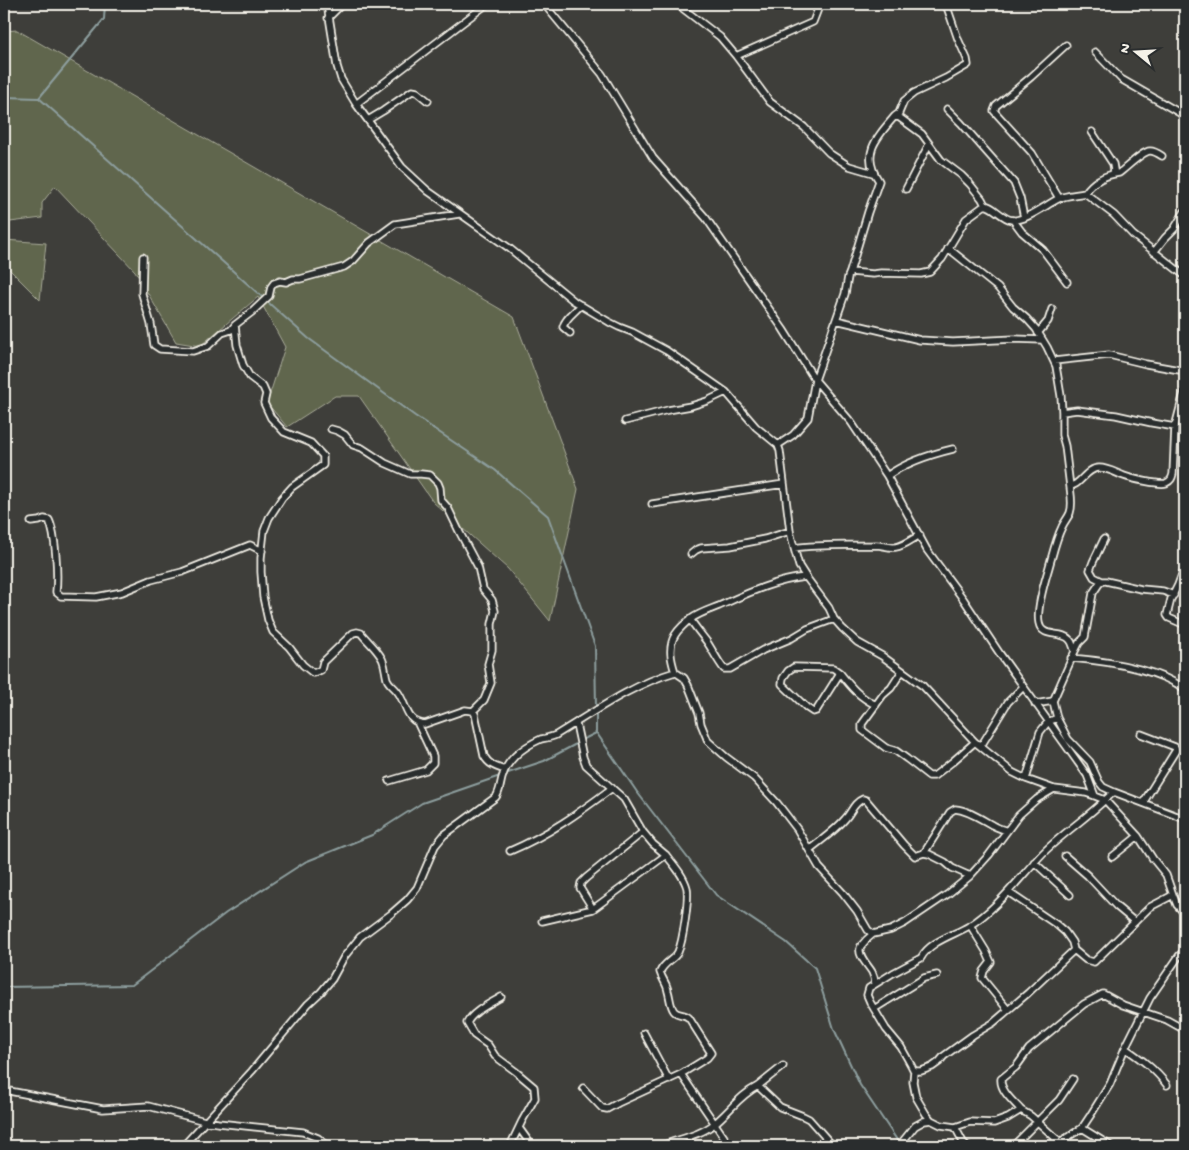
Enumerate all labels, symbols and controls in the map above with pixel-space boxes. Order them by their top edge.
north arrow [1112,28,1162,78]
text: N [1117,42,1136,56]

